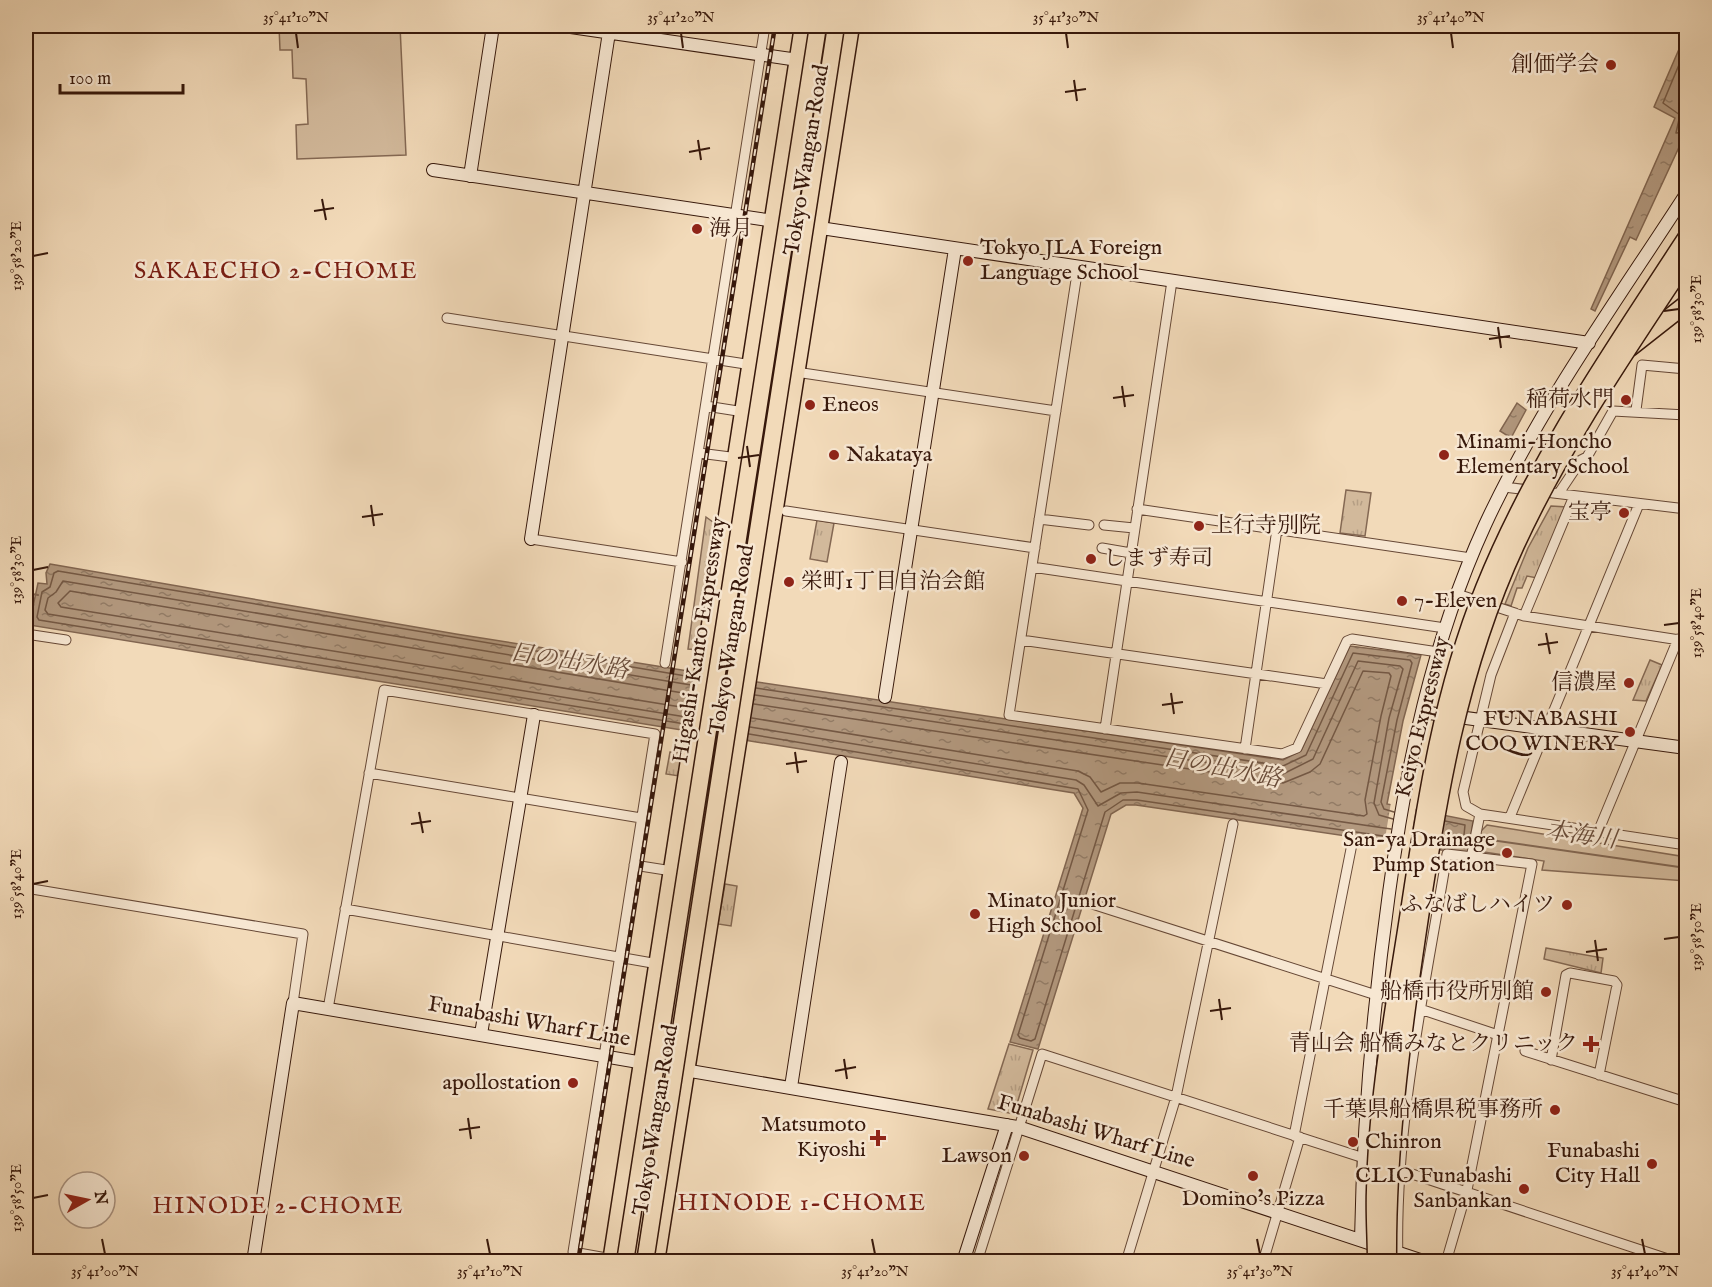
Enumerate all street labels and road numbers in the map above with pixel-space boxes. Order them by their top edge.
street label: Tokyo Wangan Road [778,62,836,258]
street label: Higashi-Kanto Expressway [667,515,733,765]
street label: Tokyo Wangan Road [703,542,761,738]
street label: Keiyo Expressway [1389,633,1457,800]
street label: Funabashi Wharf Line [426,990,632,1054]
street label: Tokyo Wangan Road [627,1022,685,1218]
street label: Funabashi Wharf Line [994,1089,1198,1175]

